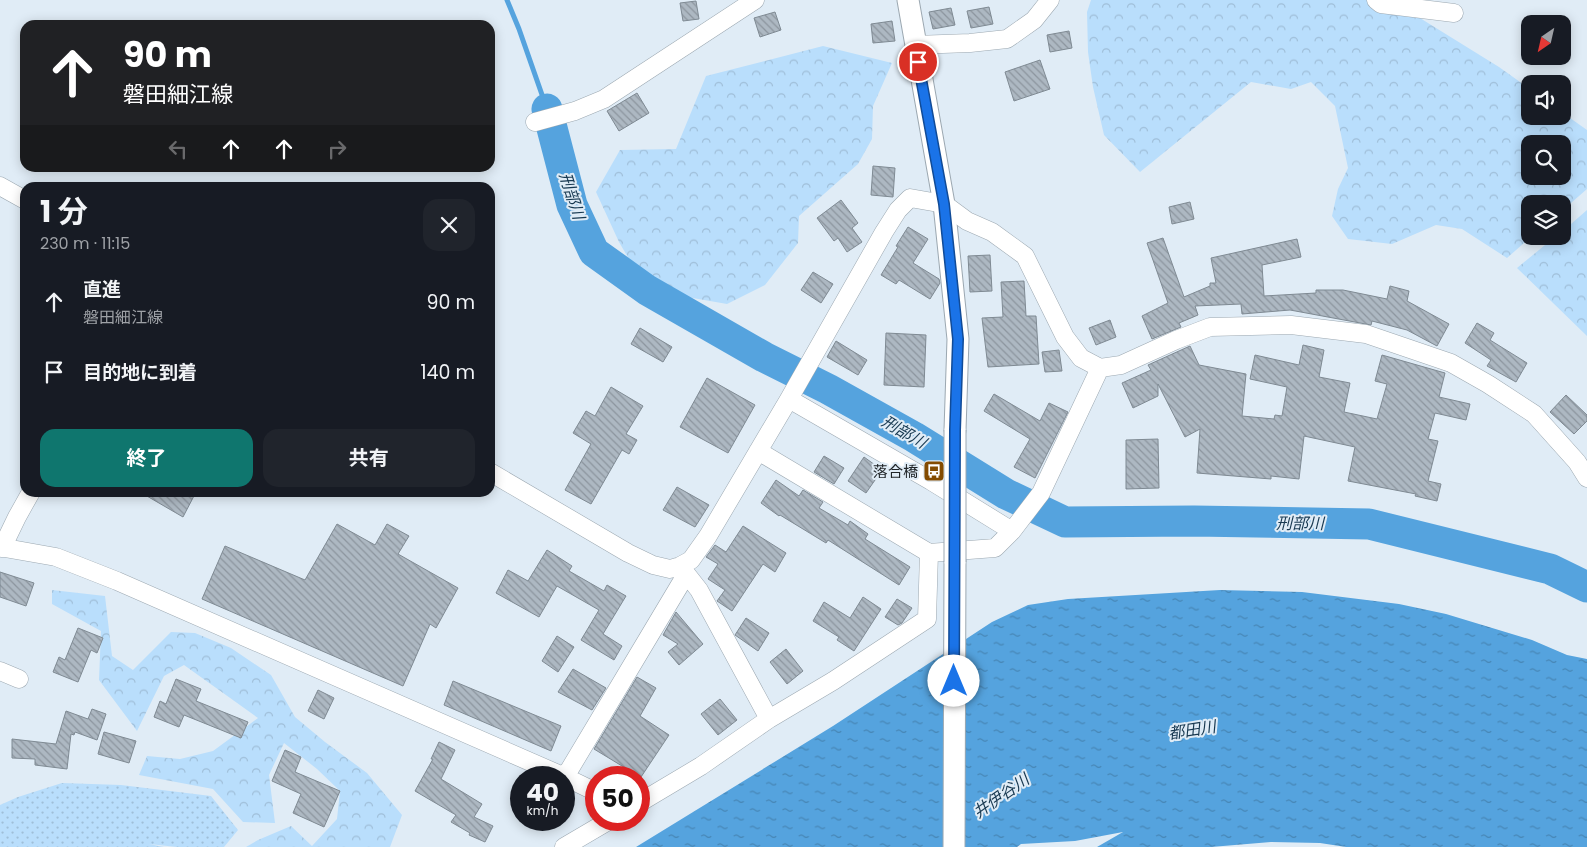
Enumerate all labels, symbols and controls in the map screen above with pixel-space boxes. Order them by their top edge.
north arrow [1521,15,1571,65]
map controls [1521,15,1571,245]
text: 90 m [123,30,212,79]
icon: ahead [40,40,105,105]
pin [897,41,939,83]
icon: arrive [904,48,932,76]
button: sound [1521,75,1571,125]
text: 磐田細江線 [123,79,233,110]
icon: left [164,135,192,163]
icon: ahead [217,135,245,163]
icon: ahead [270,135,298,163]
icon: right [323,135,351,163]
button: search [1521,135,1571,185]
water label: 刑部川 [554,170,591,224]
text: 1 分 [40,190,88,233]
button: layers [1521,195,1571,245]
button: close [423,199,475,251]
text: 230 m · 11:15 [40,232,130,255]
text: 直進 [83,276,121,303]
icon: ahead [40,288,68,316]
text: 90 m [426,289,475,316]
text: 磐田細江線 [83,306,163,329]
icon: arrive [40,358,68,386]
text: 目的地に到着 [83,359,197,386]
text: 140 m [420,359,475,386]
water label: 刑部川 [877,410,932,455]
button: 終了 [40,429,253,487]
button: 共有 [263,429,475,487]
bus stop icon: 落合橋 [922,459,946,483]
place label: 落合橋 [873,461,918,482]
water label: 刑部川 [1276,512,1326,535]
position arrow [927,654,979,706]
water label: 都田川 [1166,715,1219,745]
speed limit sign: 50 [585,766,650,831]
water label: 井伊谷川 [968,767,1035,824]
text: 40 [526,775,559,810]
text: km/h [527,802,558,819]

